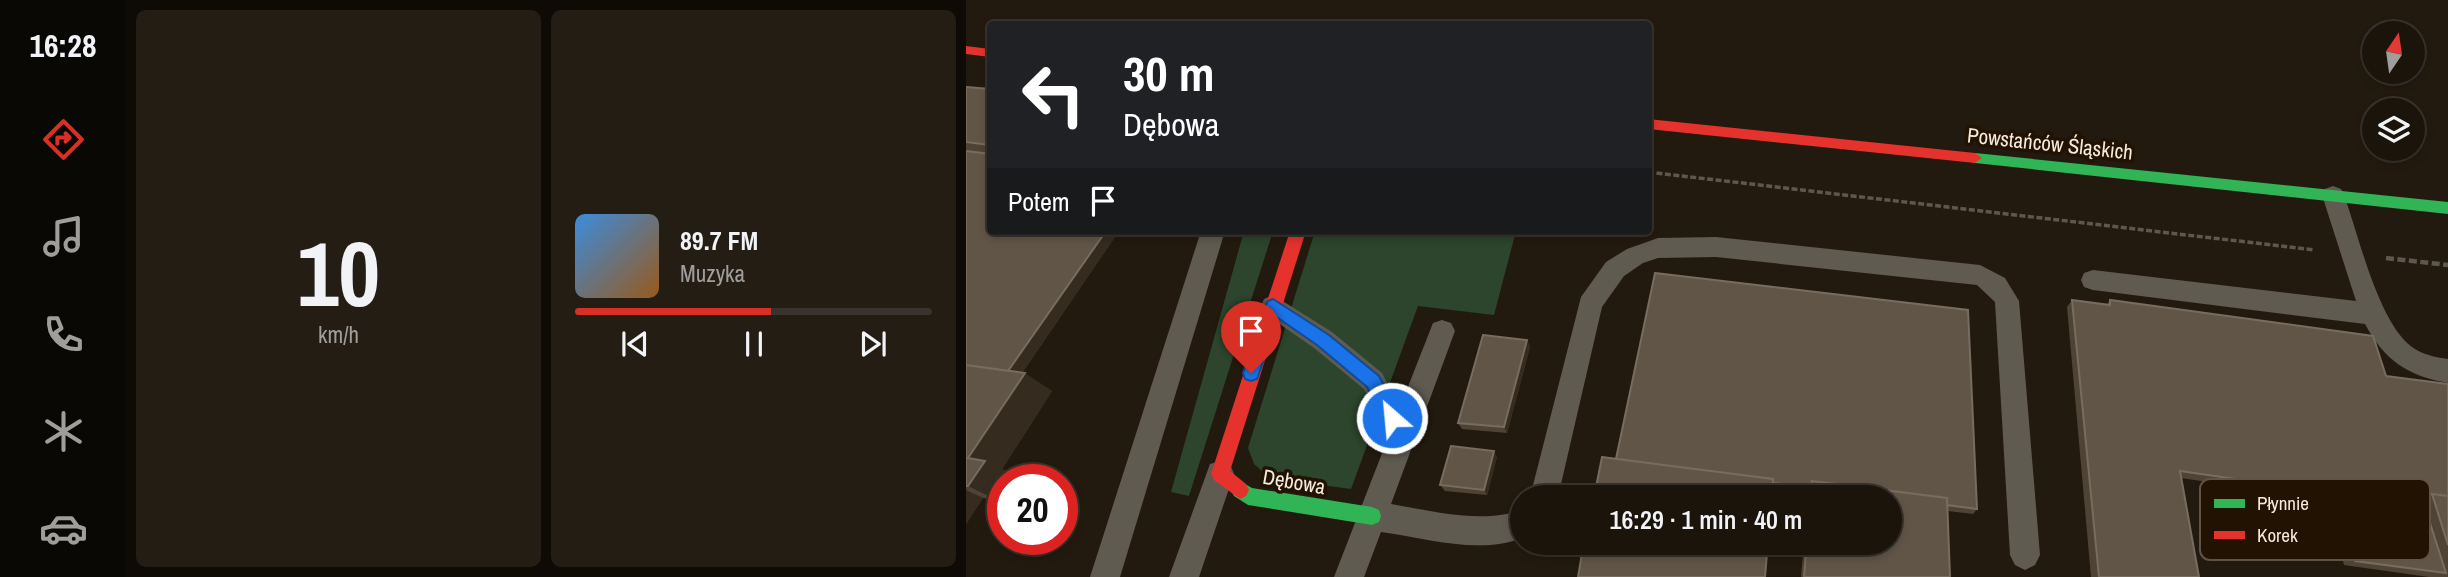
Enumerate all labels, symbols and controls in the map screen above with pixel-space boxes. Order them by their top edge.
north arrow [2362,21,2426,84]
map controls [2362,21,2425,161]
text: 16:28 [29,24,97,67]
text: 30 m [1123,40,1215,106]
icon: left [1008,49,1099,140]
button: layers [2362,98,2425,161]
text: Dębowa [1123,103,1219,146]
icon: directions [39,115,88,164]
street label: Powstańców Śląskich [1966,120,2134,167]
icon: arrive [1084,182,1122,220]
text: Potem [1008,184,1070,219]
icon: music [39,212,88,261]
text: 10 [297,212,380,334]
text: 89.7 FM [680,223,758,258]
text: Muzyka [680,258,745,289]
pin [1221,301,1281,373]
icon: phone [39,310,88,359]
icon: arrive [1232,312,1270,350]
text: km/h [318,319,359,350]
icon: previous [616,325,654,363]
icon: pause [735,325,773,363]
icon: next [854,325,892,363]
position arrow [1355,381,1429,455]
icon: climate [39,407,88,456]
street label: Dębowa [1260,462,1328,501]
speed limit sign: 20 [987,464,1078,555]
legend [2200,479,2430,560]
text: Płynnie [2257,490,2309,516]
text: 16:29 · 1 min · 40 m [1610,502,1802,537]
icon: car [39,504,88,553]
text: Korek [2257,522,2298,548]

